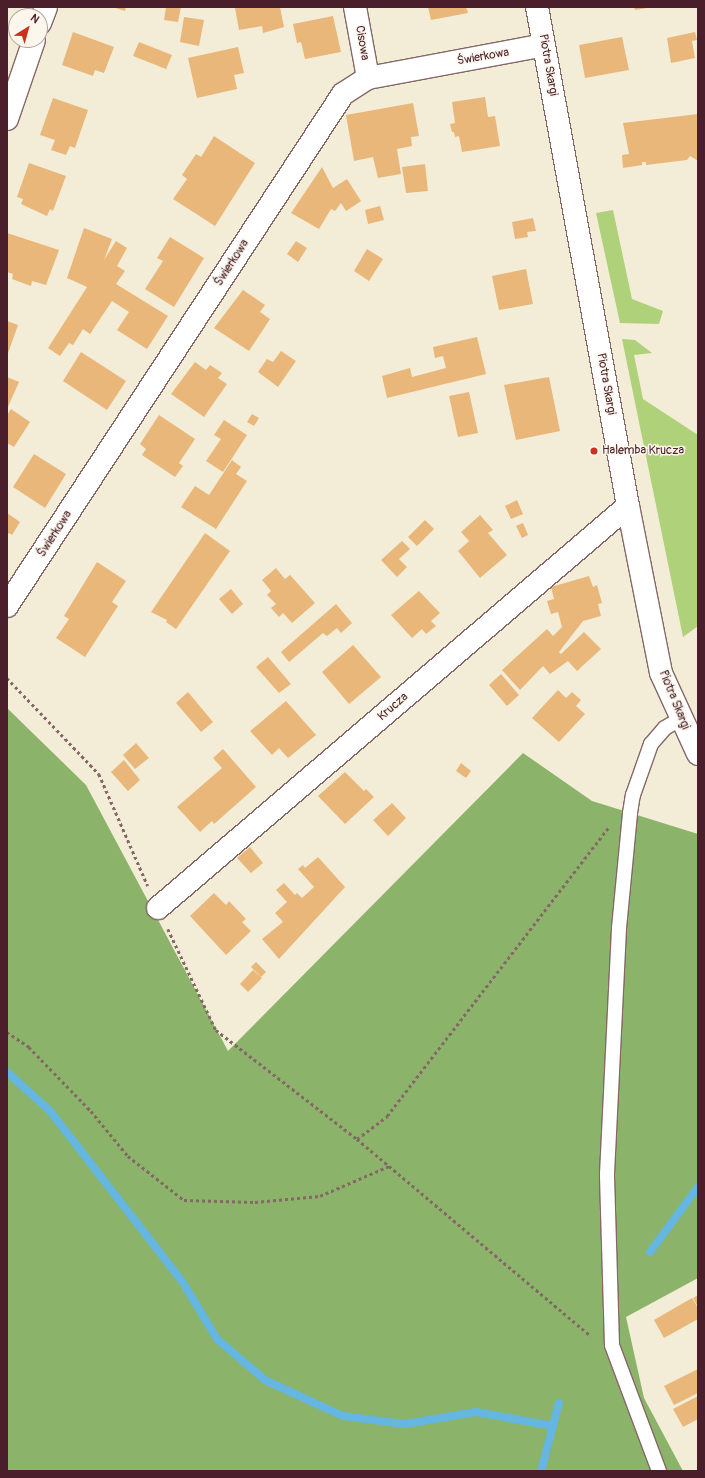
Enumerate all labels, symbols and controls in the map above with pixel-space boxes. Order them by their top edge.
north arrow [8,8,48,48]
text: N [28,11,42,26]
street label: Cisowa [352,25,372,61]
street label: Piotra Skargi [535,33,561,97]
street label: Świerkowa [456,45,510,69]
street label: Świerkowa [212,237,252,289]
street label: Piotra Skargi [593,352,619,416]
place label: Halemba Krucza [602,444,684,458]
marker: Halemba Krucza [589,446,599,456]
street label: Świerkowa [35,508,75,560]
street label: Piotra Skargi [656,668,692,732]
street label: Krucza [375,690,411,724]

